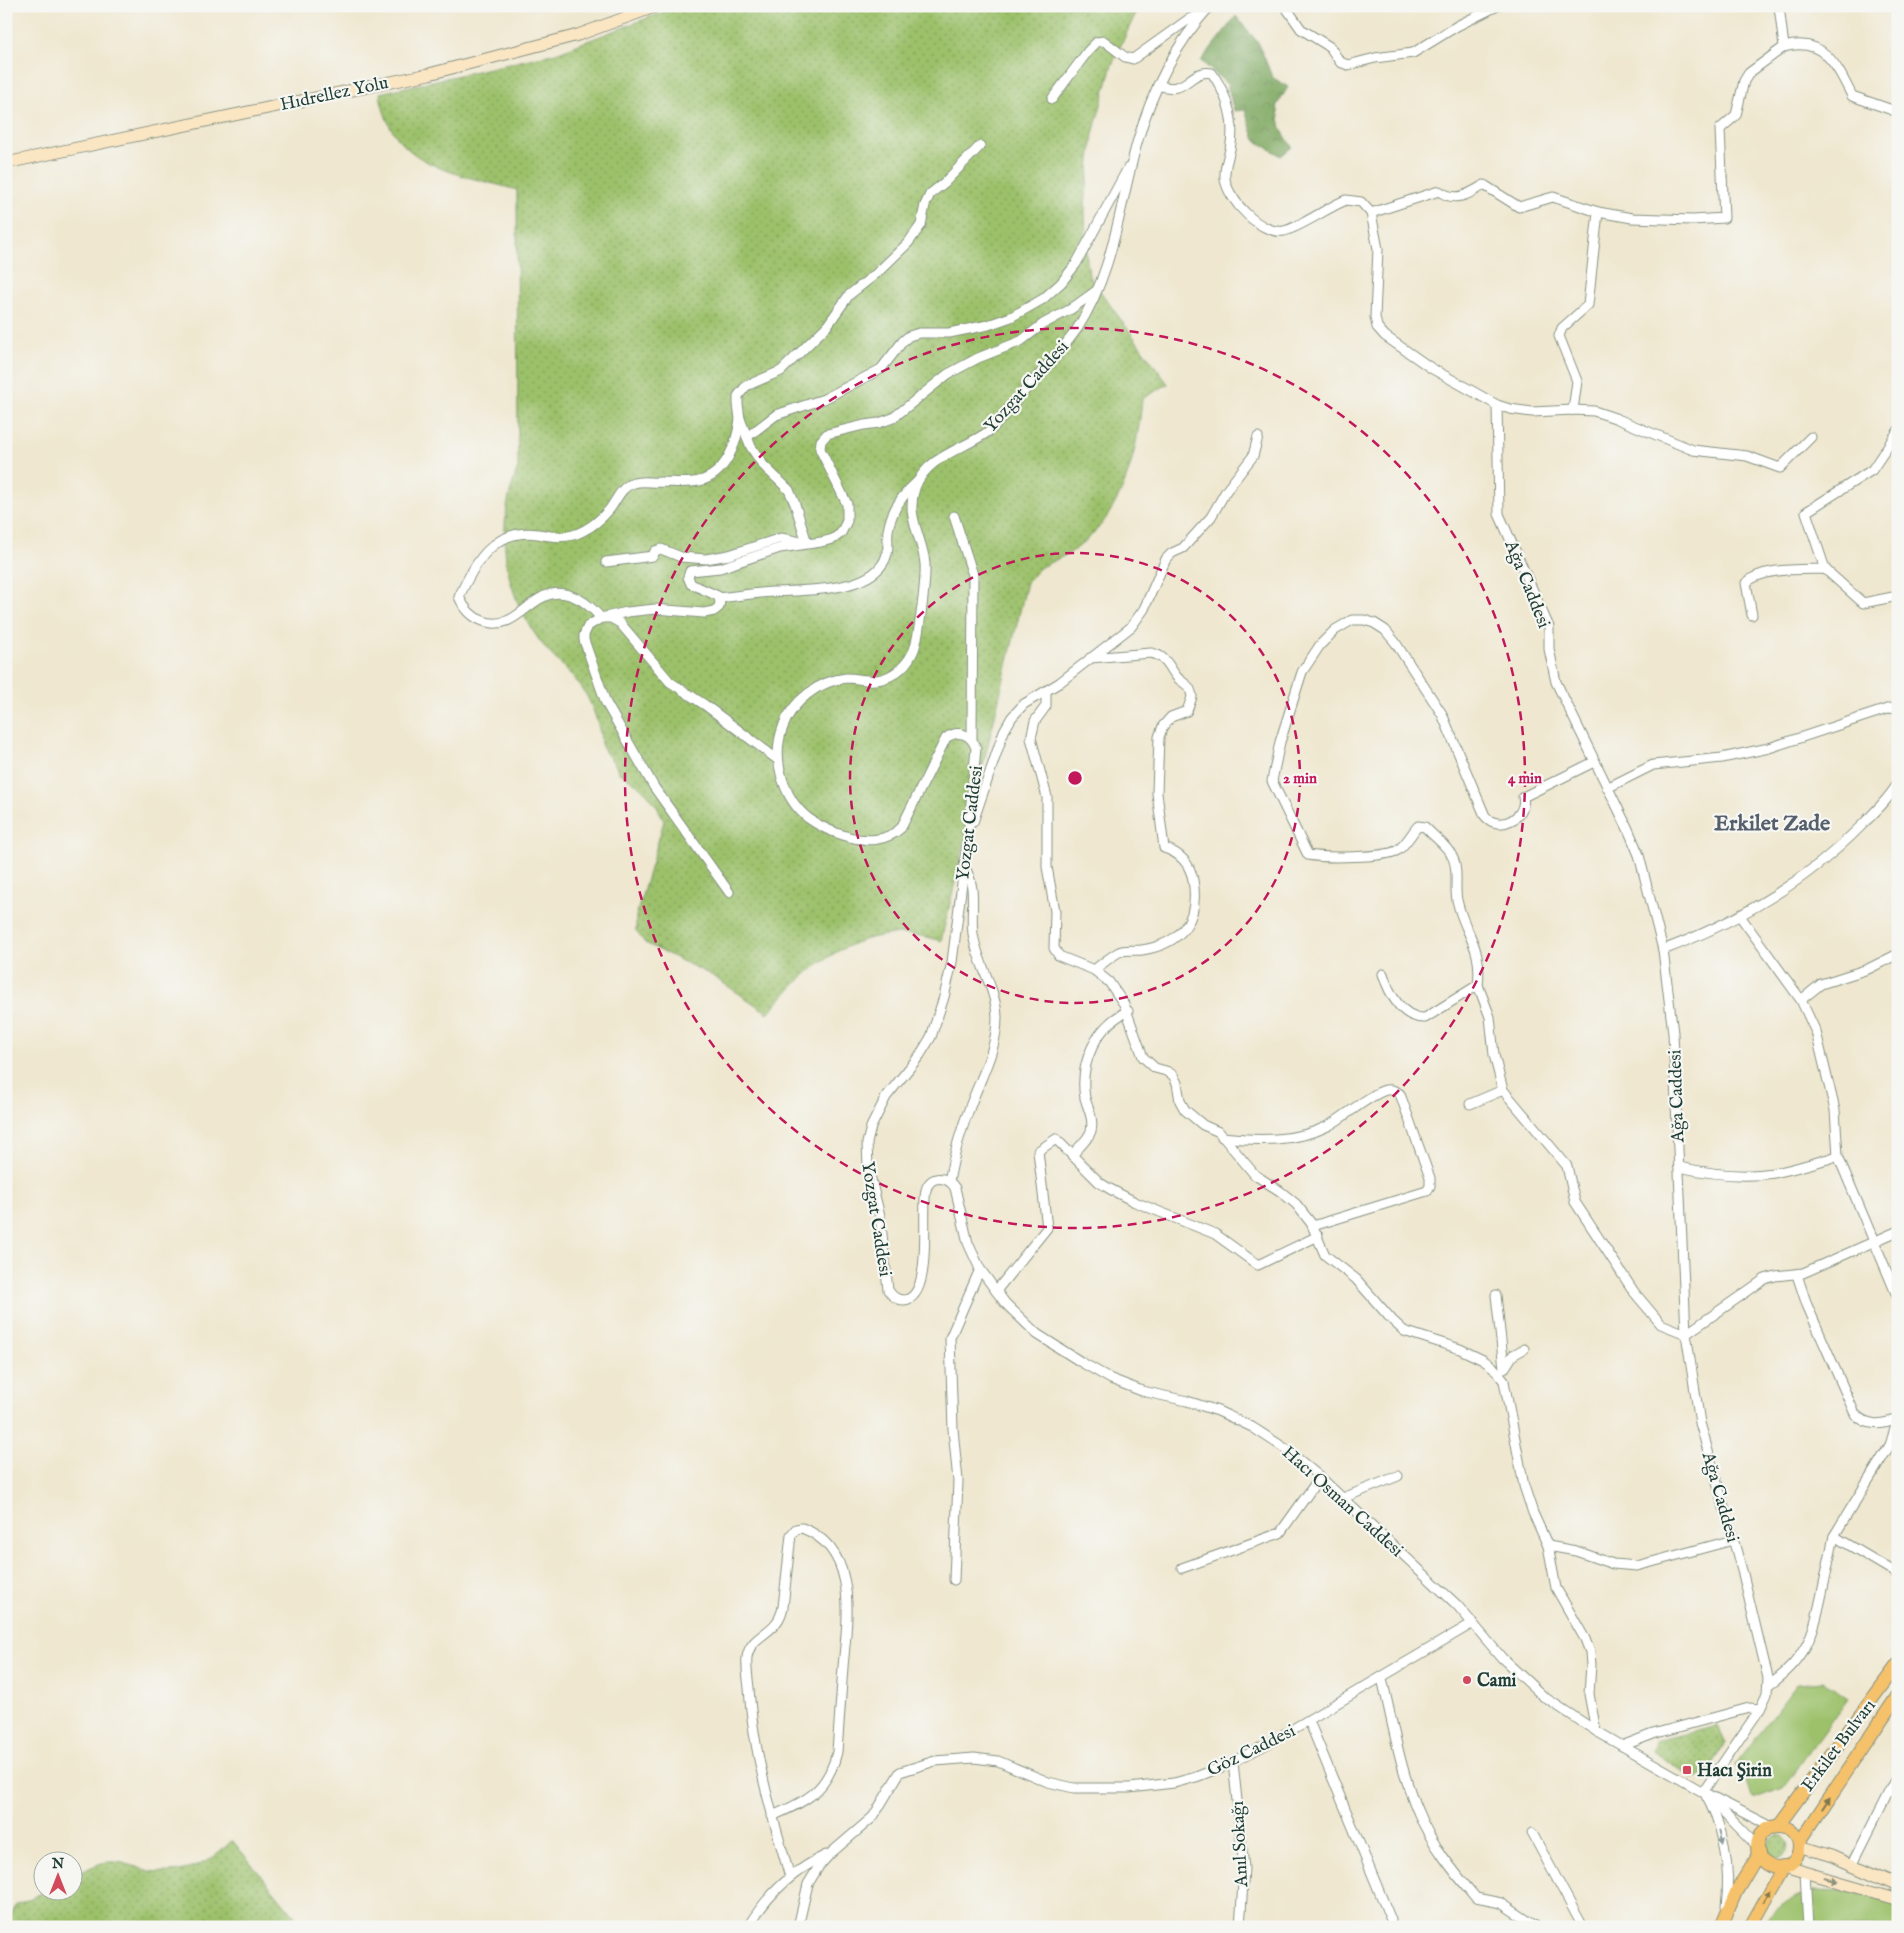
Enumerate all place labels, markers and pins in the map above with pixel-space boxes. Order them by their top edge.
centre of rings [1066,769,1084,787]
place label: Cami [1477,1670,1517,1693]
marker: Cami [1461,1674,1473,1686]
place label: Hacı Şirin [1697,1760,1772,1783]
marker: Hacı Şirin [1681,1764,1693,1776]

